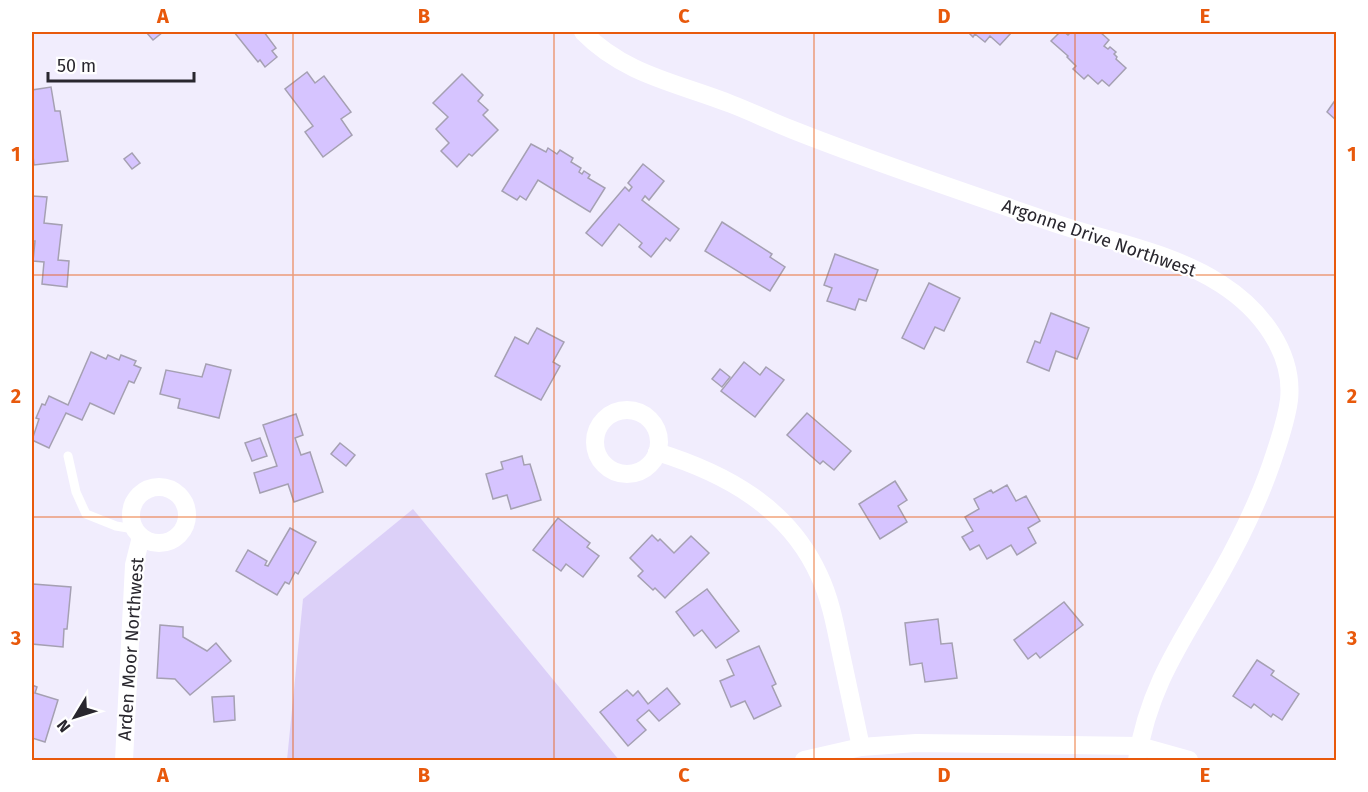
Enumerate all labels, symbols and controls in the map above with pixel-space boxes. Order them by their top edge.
text: A [156,4,170,28]
text: B [418,4,430,28]
text: C [678,4,690,28]
text: D [937,4,951,28]
text: E [1200,4,1210,28]
scale bar [48,45,194,83]
text: 50 m [57,55,96,77]
text: 1 [11,142,21,166]
text: 1 [1347,142,1357,166]
street label: Argonne Drive Northwest [999,194,1199,282]
text: 2 [11,384,21,408]
text: 2 [1347,384,1357,408]
street label: Arden Moor Northwest [114,556,148,741]
text: 3 [10,626,21,650]
text: 3 [1346,626,1357,650]
north arrow [45,687,105,747]
text: N [53,716,74,736]
text: A [156,763,170,787]
text: B [418,763,430,787]
text: C [678,763,690,787]
text: D [937,763,951,787]
text: E [1200,763,1210,787]

